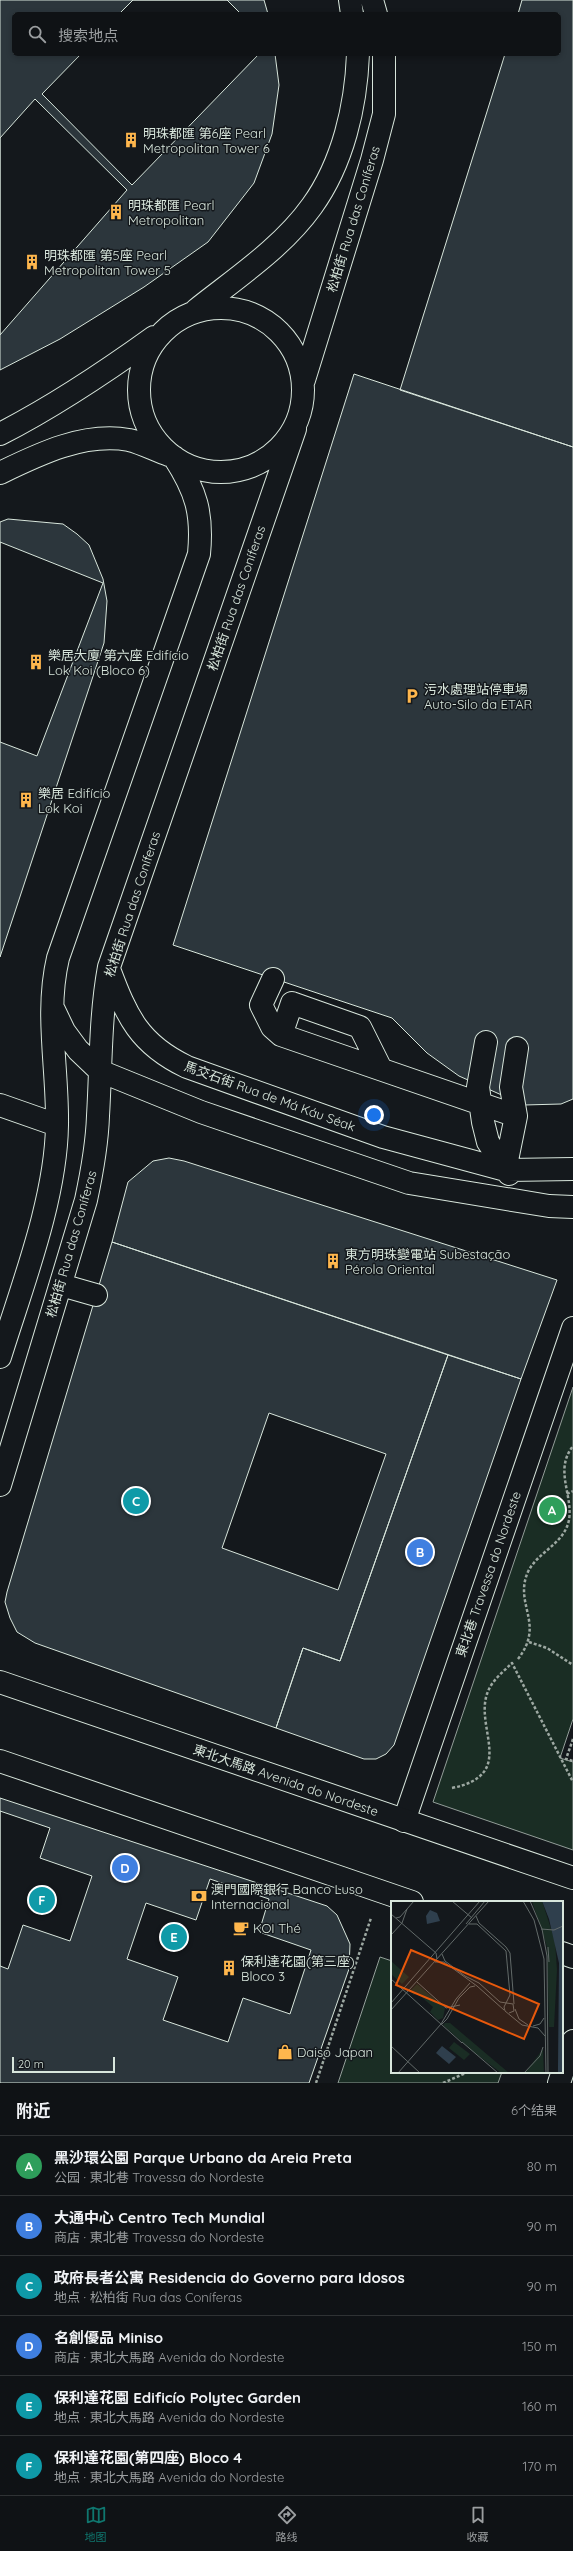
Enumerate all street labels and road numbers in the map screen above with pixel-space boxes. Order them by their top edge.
street label: 松柏街 Rua das Coníferas [323,144,383,294]
street label: 松柏街 Rua das Coníferas [204,523,268,673]
street label: 松柏街 Rua das Coníferas [101,829,163,979]
street label: 馬交石街 Rua de Má Káu Séak [182,1058,358,1134]
street label: 松柏街 Rua das Coníferas [42,1169,100,1319]
street label: 東北巷 Travessa do Nordeste [452,1489,524,1659]
street label: 東北大馬路 Avenida do Nordeste [191,1741,381,1819]

